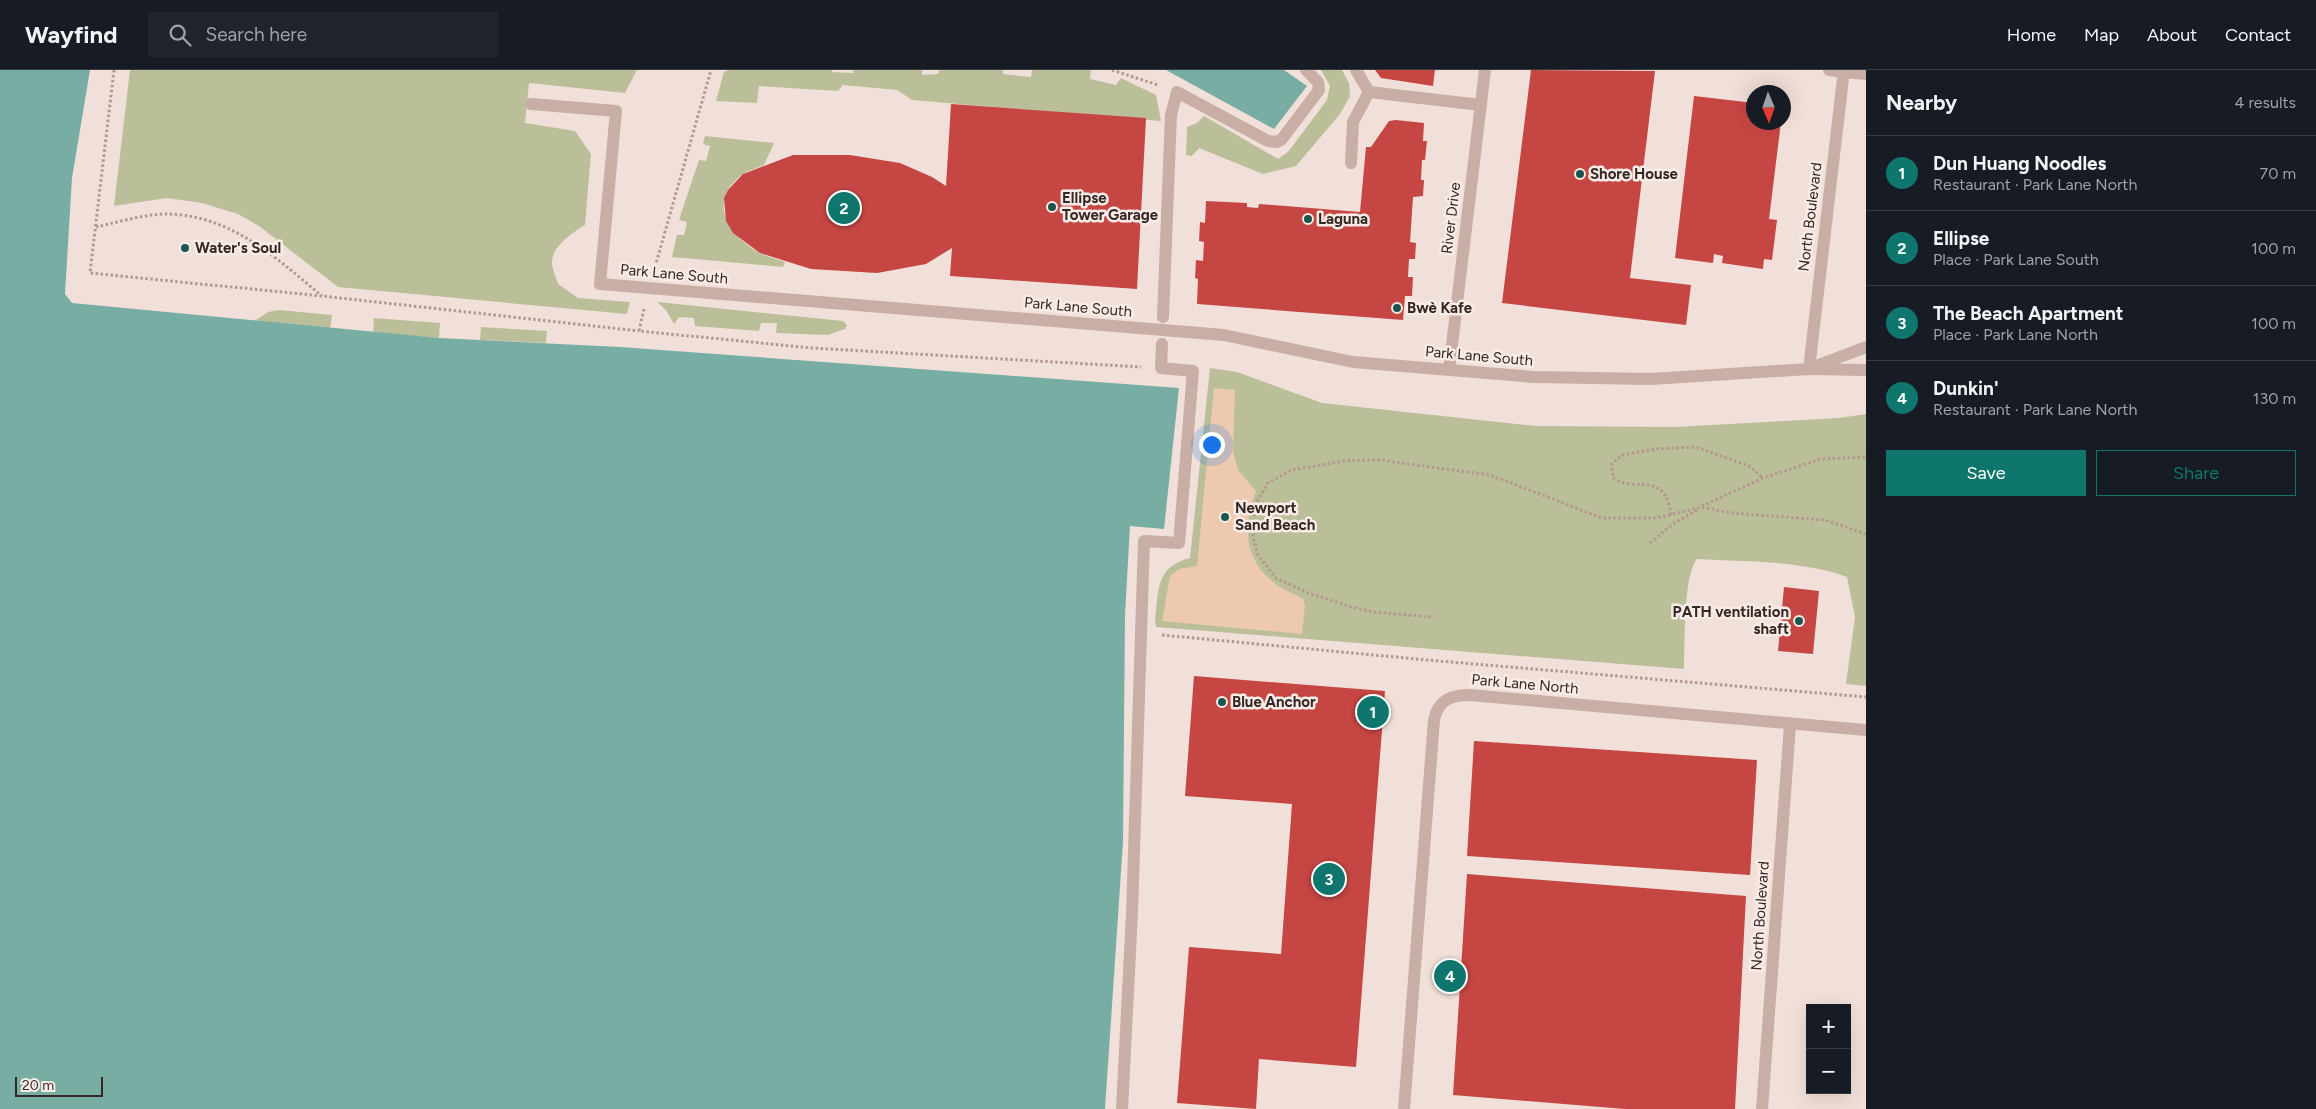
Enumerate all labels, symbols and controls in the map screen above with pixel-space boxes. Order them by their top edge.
search box [148,12,498,57]
text: Wayfind [25,20,118,49]
icon: search [166,21,194,49]
text: Search here [206,23,307,46]
text: Home [2007,24,2056,46]
text: Map [2084,24,2119,46]
text: About [2147,24,2197,46]
text: Contact [2225,24,2291,46]
north arrow [1746,85,1791,130]
text: Nearby [1886,90,1957,115]
text: 4 results [2235,93,2296,112]
text: Dun Huang Noodles [1933,152,2106,175]
street label: North Boulevard [1794,161,1826,273]
text: 1 [1899,164,1905,183]
text: 70 m [2260,164,2296,183]
place label: Shore House [1590,165,1678,183]
marker: Shore House [1574,168,1586,180]
text: Restaurant · Park Lane North [1933,175,2137,194]
street label: River Drive [1438,181,1464,255]
pin: 2 [828,189,860,227]
place label: Ellipse Tower Garage [1062,189,1159,224]
marker: Ellipse Tower Garage [1046,201,1058,213]
place label: Laguna [1318,210,1368,228]
marker: Laguna [1302,213,1314,225]
text: Ellipse [1933,227,1989,250]
place label: Water's Soul [195,239,281,257]
text: 2 [1897,239,1907,258]
text: 100 m [2251,239,2296,258]
marker: Water's Soul [179,242,191,254]
text: Place · Park Lane South [1933,250,2099,269]
street label: Park Lane South [619,260,729,288]
street label: Park Lane South [1023,293,1133,321]
place label: Bwè Kafe [1407,299,1473,317]
marker: Bwè Kafe [1391,302,1403,314]
text: The Beach Apartment [1933,302,2123,325]
text: 3 [1898,314,1906,333]
text: 100 m [2251,314,2296,333]
text: Place · Park Lane North [1933,325,2098,344]
street label: Park Lane South [1424,342,1534,370]
text: Dunkin' [1933,377,1999,400]
text: 4 [1897,389,1907,408]
text: 130 m [2253,389,2296,408]
text: Restaurant · Park Lane North [1933,400,2137,419]
your location [1199,432,1225,458]
button: Save [1886,450,2086,496]
button: Share [2096,450,2296,496]
place label: Newport Sand Beach [1235,499,1315,534]
marker: Newport Sand Beach [1219,511,1231,523]
place label: PATH ventilation shaft [1673,603,1789,638]
marker: PATH ventilation shaft [1793,615,1805,627]
street label: Park Lane North [1471,670,1579,698]
place label: Blue Anchor [1232,693,1316,711]
pin: 1 [1357,693,1389,731]
marker: Blue Anchor [1216,696,1228,708]
pin: 3 [1313,860,1345,898]
street label: North Boulevard [1747,861,1773,971]
pin: 4 [1434,957,1466,995]
map controls [1806,1004,1851,1094]
button: + [1806,1004,1851,1049]
button: − [1806,1049,1851,1094]
scale bar [15,1074,102,1097]
text: 20 m [22,1077,54,1094]

